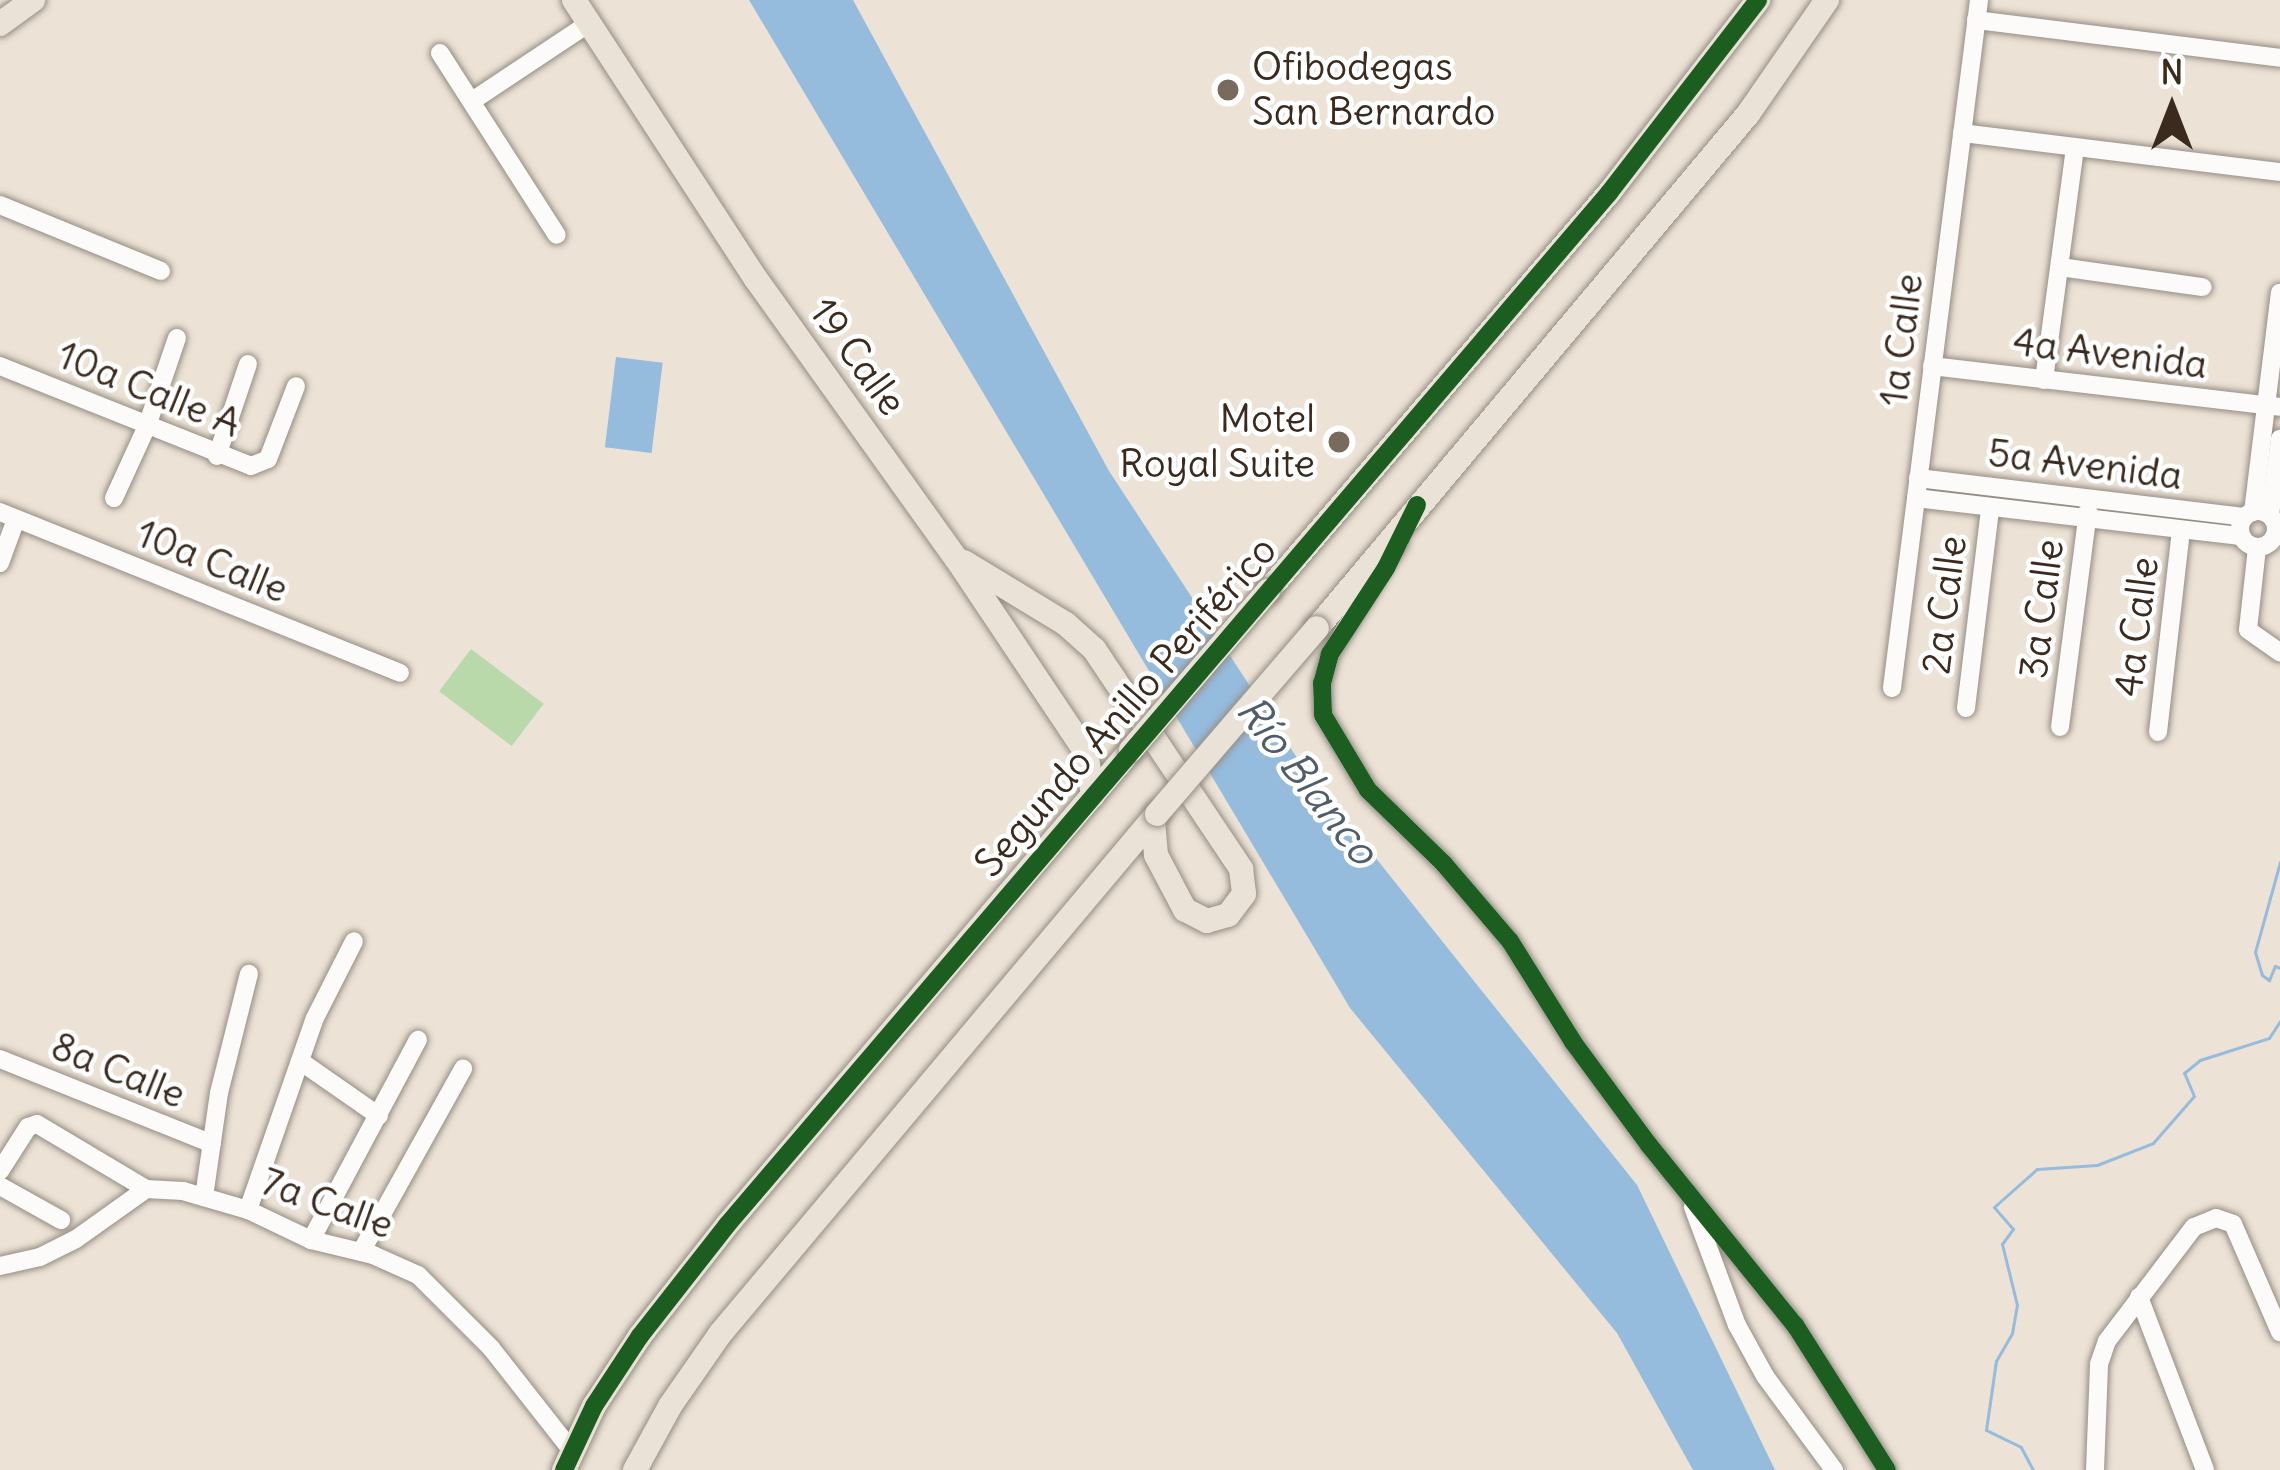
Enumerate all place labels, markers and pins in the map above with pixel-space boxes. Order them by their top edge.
place label: Ofibodegas San Bernardo [1252,45,1495,136]
marker: Ofibodegas San Bernardo [1215,77,1241,103]
place label: Motel Royal Suite [1119,397,1315,488]
marker: Motel Royal Suite [1326,429,1352,455]

